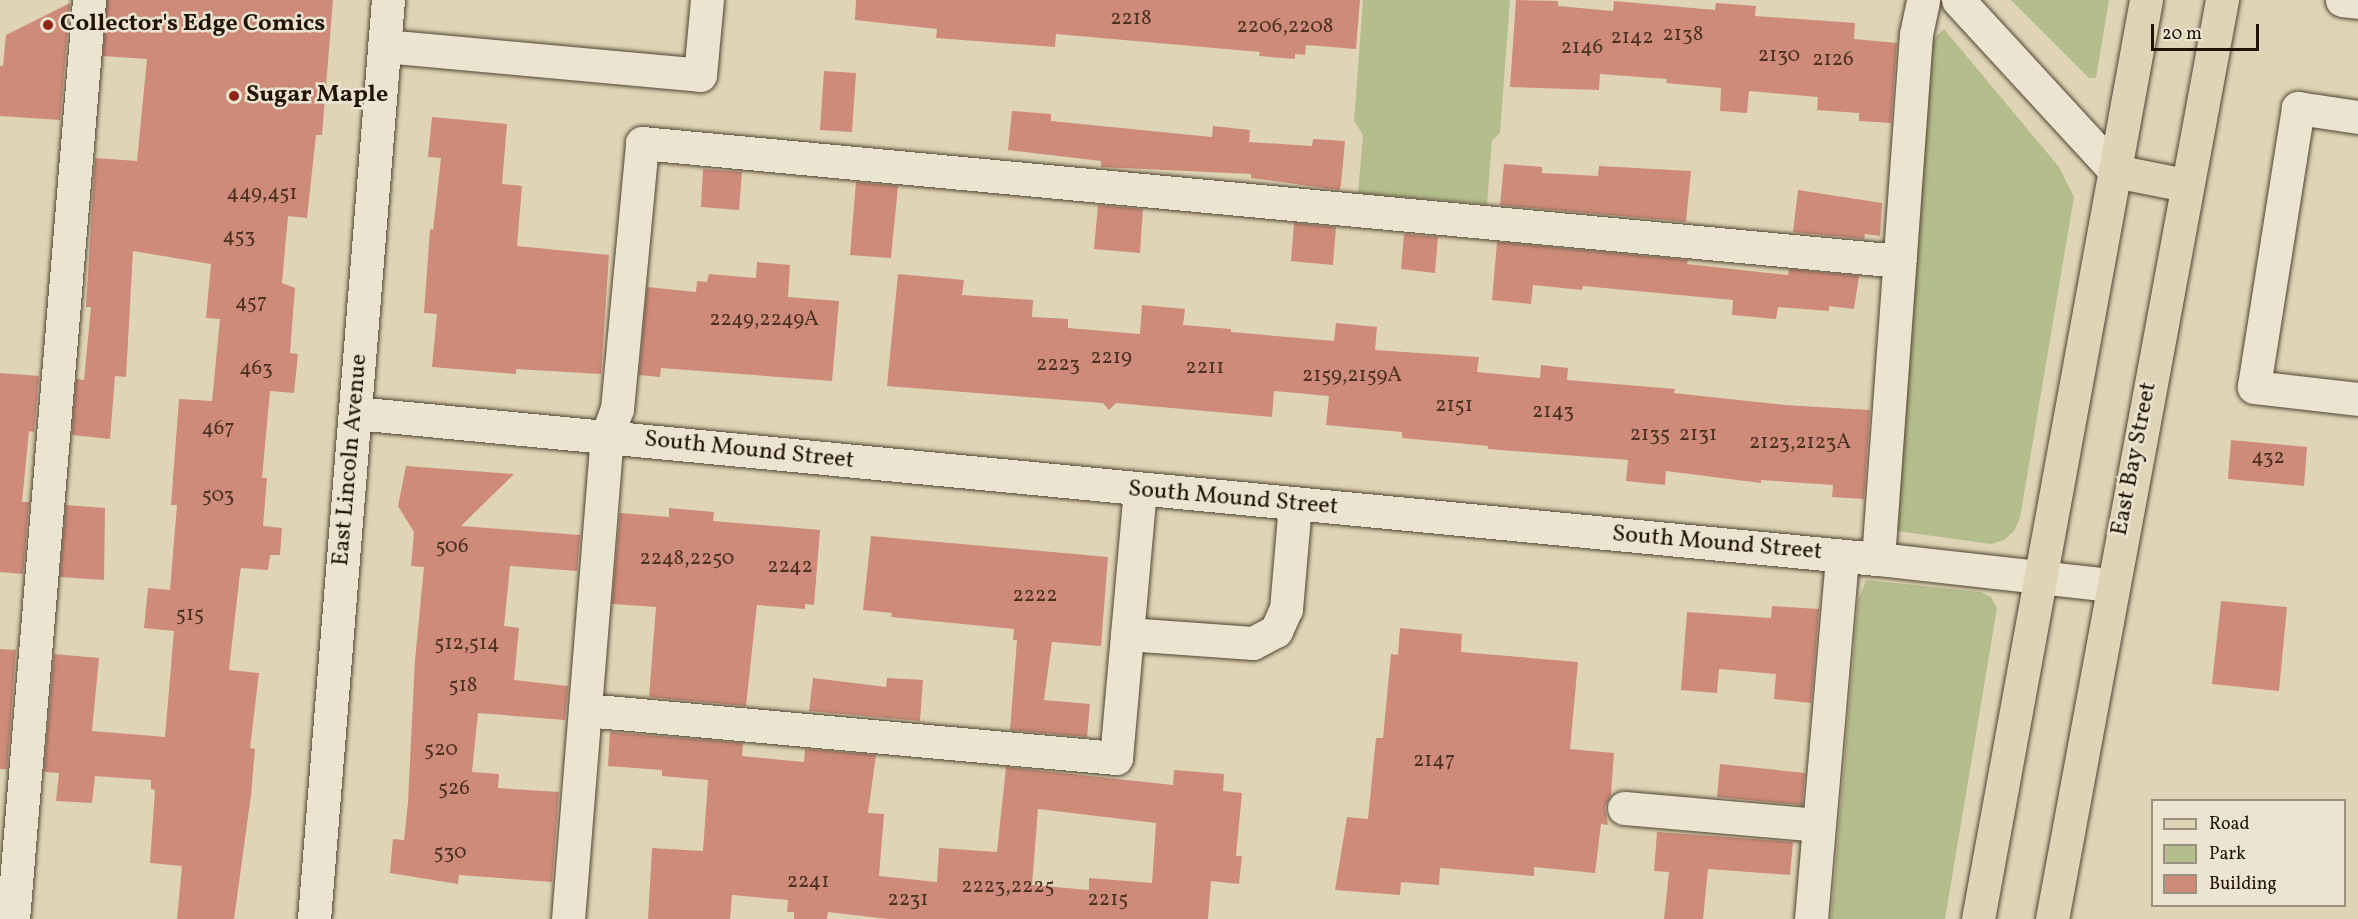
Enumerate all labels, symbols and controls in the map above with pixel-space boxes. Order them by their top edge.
house number: 2218 [1110,6,1152,32]
place label: Collector's Edge Comics [60,11,325,39]
scale bar [2154,12,2262,50]
house number: 2206,2208 [1237,14,1333,40]
marker: Collector's Edge Comics [41,18,55,32]
house number: 2138 [1663,22,1703,48]
text: 20 m [2162,22,2202,47]
house number: 2142 [1610,25,1654,51]
house number: 2146 [1561,35,1603,61]
house number: 2130 [1758,43,1800,69]
house number: 2126 [1812,47,1854,73]
place label: Sugar Maple [246,82,388,110]
marker: Sugar Maple [227,89,241,103]
house number: 449,451 [227,181,297,207]
house number: 453 [223,224,255,250]
house number: 457 [235,290,267,316]
house number: 2249,2249A [709,307,819,333]
house number: 2219 [1090,345,1132,371]
house number: 2223 [1036,352,1080,378]
street label: East Lincoln Avenue [327,353,375,567]
house number: 2211 [1186,355,1224,381]
house number: 463 [239,356,273,382]
house number: 2159,2159A [1302,363,1402,389]
street label: East Bay Street [2106,379,2164,539]
house number: 2151 [1435,393,1473,419]
house number: 2143 [1532,399,1574,425]
house number: 467 [201,416,235,442]
house number: 2135 [1630,422,1670,448]
house number: 2131 [1679,422,1717,448]
street label: South Mound Street [643,426,855,476]
house number: 2123,2123A [1749,430,1851,456]
house number: 432 [2251,445,2285,471]
street label: South Mound Street [1127,475,1339,523]
house number: 503 [202,483,234,509]
street label: South Mound Street [1611,520,1823,568]
house number: 506 [435,534,469,560]
house number: 2248,2250 [639,546,735,572]
house number: 2242 [767,554,813,580]
house number: 2222 [1012,583,1058,609]
house number: 515 [176,602,204,628]
house number: 512,514 [434,631,500,657]
house number: 518 [449,673,477,699]
house number: 520 [424,737,458,763]
house number: 2147 [1413,748,1455,774]
house number: 526 [438,776,470,802]
legend [2151,799,2346,907]
text: Road [2209,812,2250,837]
house number: 530 [433,840,467,866]
text: Park [2209,842,2246,867]
house number: 2241 [787,869,829,895]
text: Building [2209,872,2277,897]
house number: 2223,2225 [961,874,1055,900]
house number: 2231 [888,887,928,913]
house number: 2215 [1088,887,1128,913]

